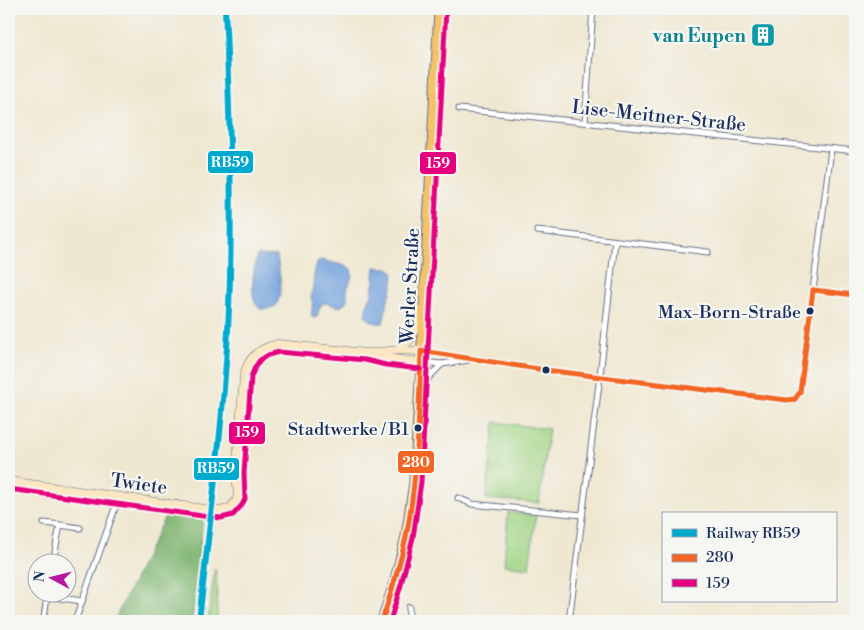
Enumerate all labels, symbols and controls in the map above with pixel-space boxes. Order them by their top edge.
building icon: van Eupen [750,22,776,48]
place label: van Eupen [652,24,746,48]
street label: Lise-Meitner-Straße [571,95,747,137]
line badge: RB59 [207,150,254,174]
line badge: 159 [419,151,457,175]
text: RB59 [211,154,249,172]
text: 159 [426,155,450,173]
street label: Werler Straße [395,227,425,346]
place label: Max-Born-Straße [658,301,801,324]
marker: Max-Born-Straße [805,306,815,316]
unlabelled marker [541,365,551,375]
place label: Stadtwerke / B1 [288,418,409,441]
line badge: 159 [228,421,266,445]
marker: Stadtwerke / B1 [413,423,423,433]
text: 159 [235,424,259,442]
line badge: 280 [397,450,435,474]
text: 280 [402,454,430,472]
line badge: RB59 [193,457,240,481]
text: RB59 [197,460,235,478]
street label: Twiete [109,468,169,500]
legend [662,512,836,602]
text: Railway RB59 [706,524,800,543]
text: 280 [706,548,734,567]
north arrow [28,552,78,602]
text: N [30,570,50,583]
text: 159 [706,574,730,593]

